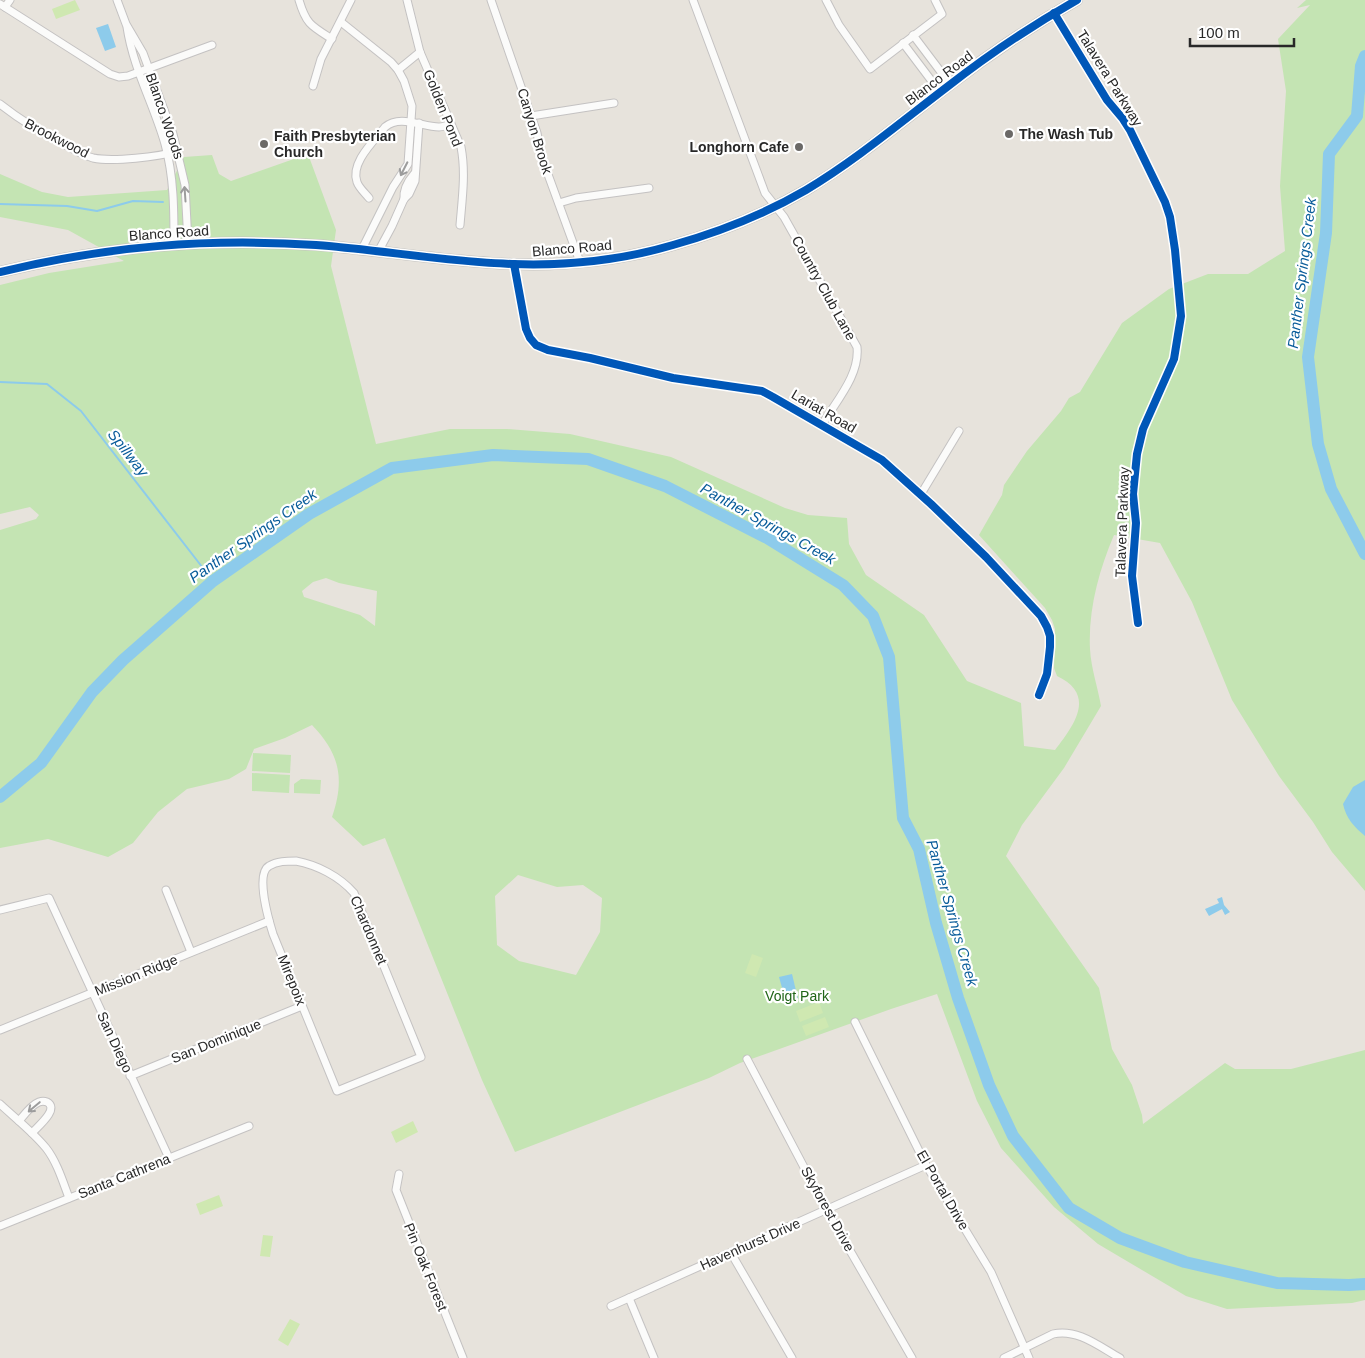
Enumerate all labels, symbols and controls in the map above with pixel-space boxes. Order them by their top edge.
scale bar [1190,15,1294,47]
text: 100 m [1198,24,1240,41]
street label: Talavera Parkway [1074,27,1146,129]
street label: Blanco Road [902,47,976,109]
street label: Golden Pond [420,67,466,149]
street label: Blanco Woods [143,71,187,161]
street label: Canyon Brook [514,86,556,177]
street label: Brookwood [22,115,92,161]
place label: The Wash Tub [1019,126,1113,142]
place label: Faith Presbyterian Church [274,128,396,160]
marker: The Wash Tub [1003,128,1015,140]
marker: Faith Presbyterian Church [258,138,270,150]
place label: Longhorn Cafe [689,139,789,155]
marker: Longhorn Cafe [793,141,805,153]
one-way arrow [399,162,409,177]
one-way arrow [181,186,190,202]
water label: Panther Springs Creek [1284,195,1319,349]
street label: Blanco Road [128,222,210,244]
street label: Country Club Lane [789,233,859,343]
street label: Blanco Road [531,237,613,259]
street label: Lariat Road [789,386,859,436]
water label: Spillway [105,426,153,481]
street label: Talavera Parkway [1112,467,1132,577]
water label: Panther Springs Creek [698,479,840,569]
water label: Panther Springs Creek [186,484,321,586]
water label: Panther Springs Creek [923,838,982,990]
street label: Chardonnet [347,893,391,967]
street label: Mission Ridge [92,951,180,999]
street label: Mirepoix [275,952,309,1008]
park label: Voigt Park [765,988,830,1004]
street label: San Diego [94,1009,136,1075]
street label: San Dominique [169,1016,264,1066]
one-way arrow [27,1102,40,1113]
street label: El Portal Drive [914,1147,972,1233]
street label: Santa Cathrena [76,1150,173,1202]
street label: Skyforest Drive [798,1164,858,1255]
street label: Havenhurst Drive [697,1215,803,1273]
street label: Pin Oak Forest [401,1221,451,1313]

